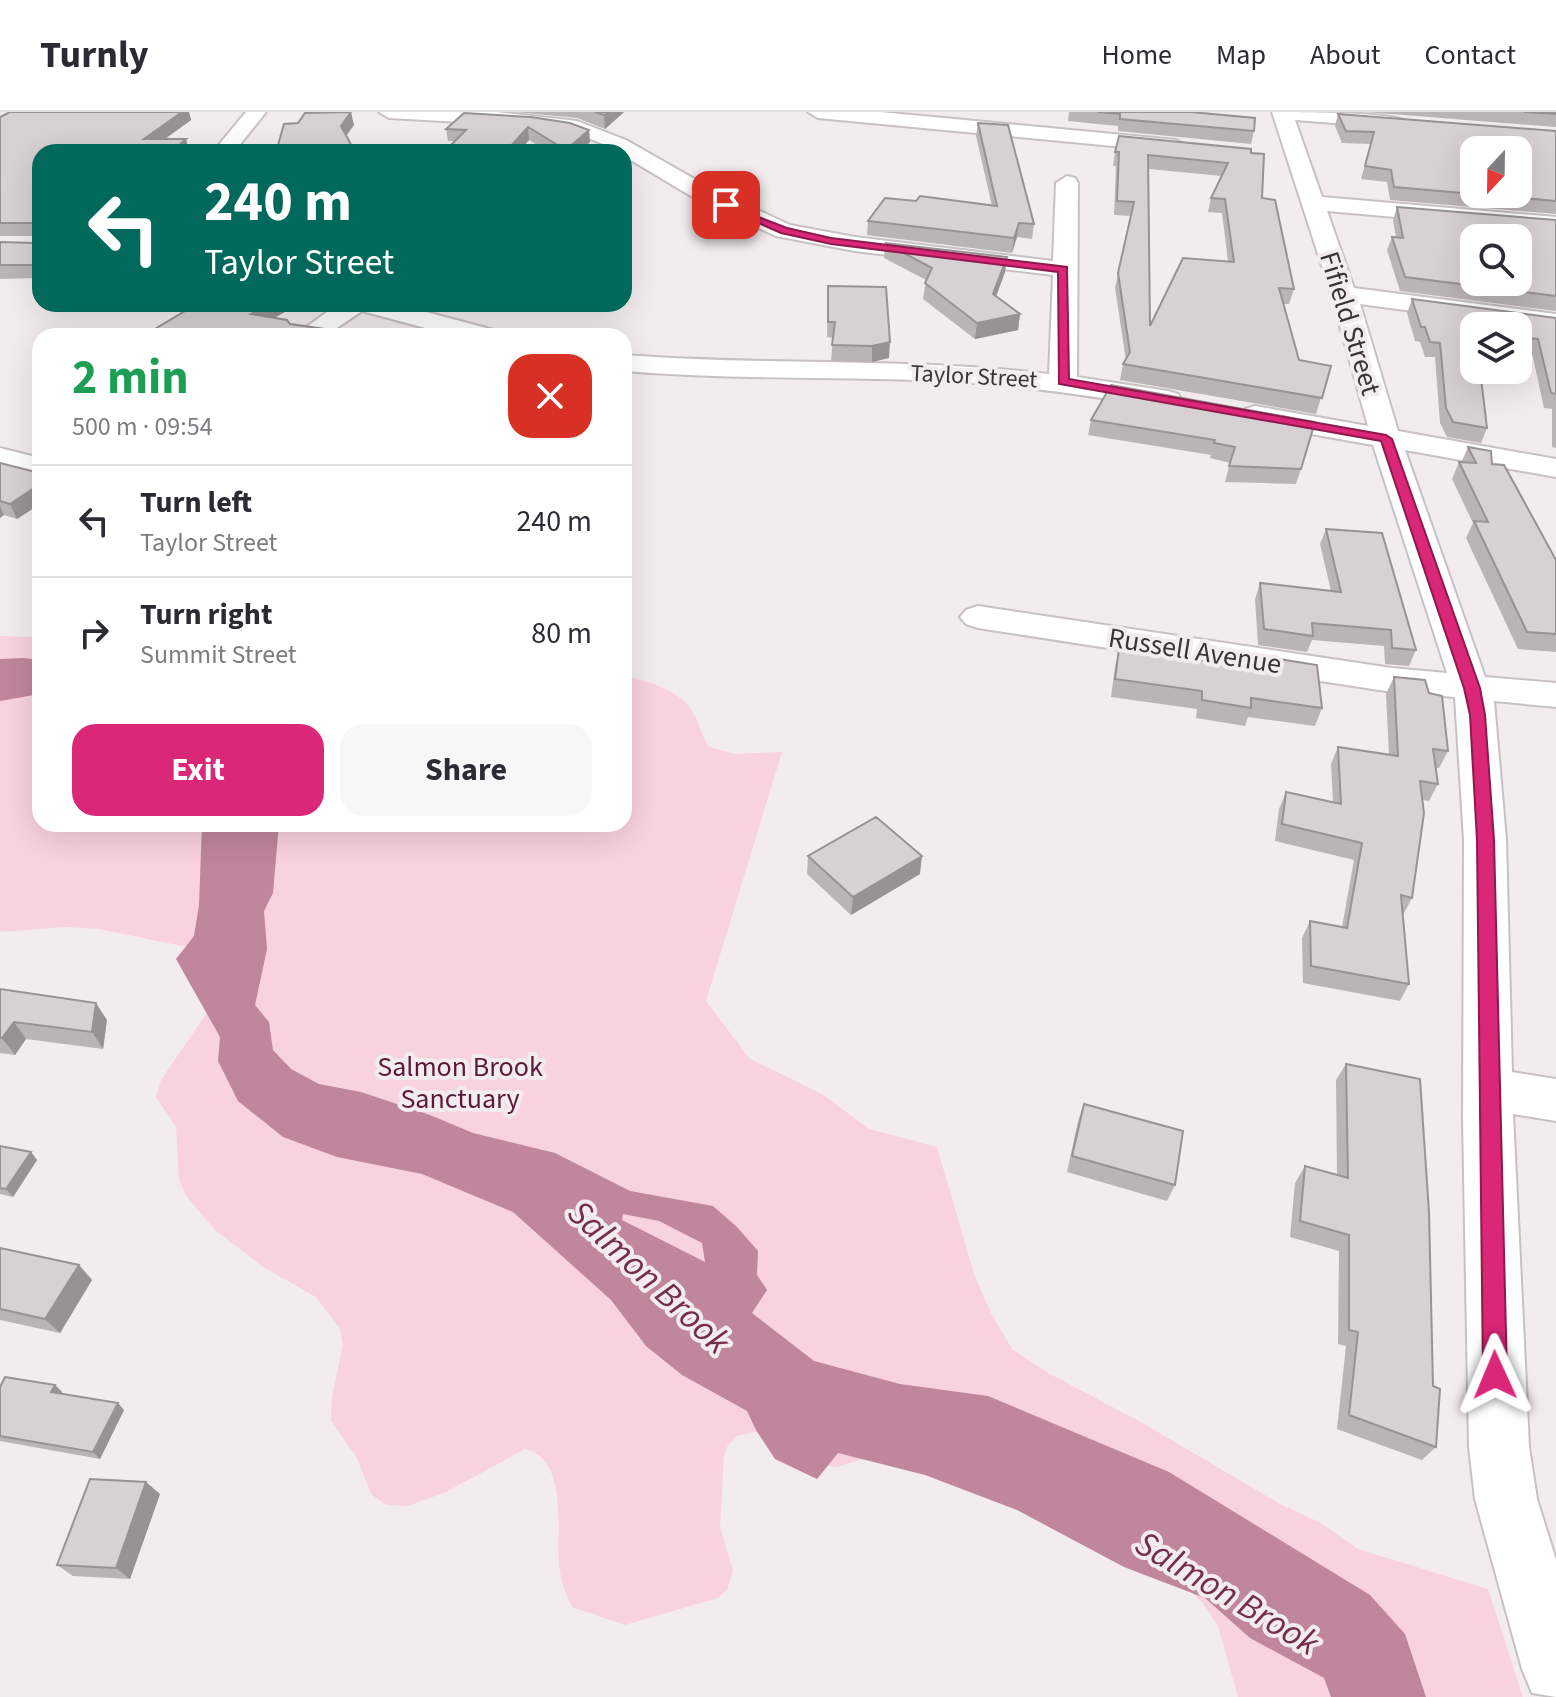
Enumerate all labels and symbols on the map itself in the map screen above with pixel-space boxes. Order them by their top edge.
north arrow [1460,136,1532,208]
pin [692,171,760,239]
street label: Fifield Street [1309,247,1391,400]
street label: Taylor Street [910,356,1038,397]
street label: Russell Avenue [1105,618,1284,684]
park label: Salmon Brook Sanctuary [377,1047,543,1119]
water label: Salmon Brook [556,1188,742,1367]
position arrow [1453,1333,1537,1417]
water label: Salmon Brook [1126,1518,1330,1669]

